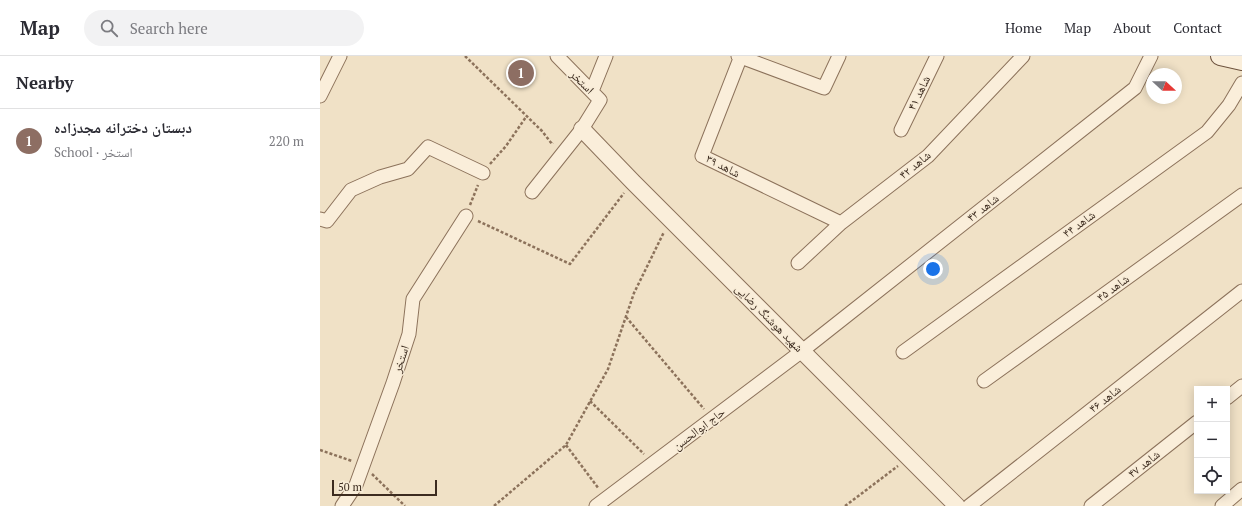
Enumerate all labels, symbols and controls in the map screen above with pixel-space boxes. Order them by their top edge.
search box [84,10,364,46]
text: Map [20,15,60,40]
icon: search [98,17,120,39]
text: Search here [130,18,208,38]
text: Home [1005,18,1042,37]
text: Map [1064,18,1091,37]
text: About [1113,18,1151,37]
text: Contact [1173,18,1222,37]
pin: 1 [508,58,534,88]
street label: استخر [566,66,598,97]
north arrow [1146,68,1182,104]
text: Nearby [16,71,74,94]
street label: شاهد ۴۱ [904,73,933,112]
text: دبستان دخترانه مجدزاده [54,117,192,137]
text: 1 [25,132,33,150]
text: 220 m [269,132,304,150]
text: School · استخر [54,143,133,161]
street label: شاهد ۴۲ [896,147,934,182]
street label: شاهد ۳۹ [704,151,743,181]
street label: شاهد ۴۳ [964,190,1002,225]
street label: شاهد ۴۴ [1060,207,1098,240]
your location [923,259,943,279]
street label: شاهد ۴۵ [1094,271,1132,304]
street label: شهید هوشنگ رضایی [732,280,807,355]
street label: استخر [389,343,412,375]
street label: شاهد ۴۶ [1086,381,1124,416]
map controls [1194,386,1230,494]
button: + [1194,386,1230,422]
street label: حاج ابوالحسن [670,404,728,453]
button: − [1194,422,1230,458]
street label: شاهد ۴۷ [1125,446,1163,481]
button: locate [1194,458,1230,494]
scale bar [332,478,437,497]
text: 50 m [338,480,362,494]

